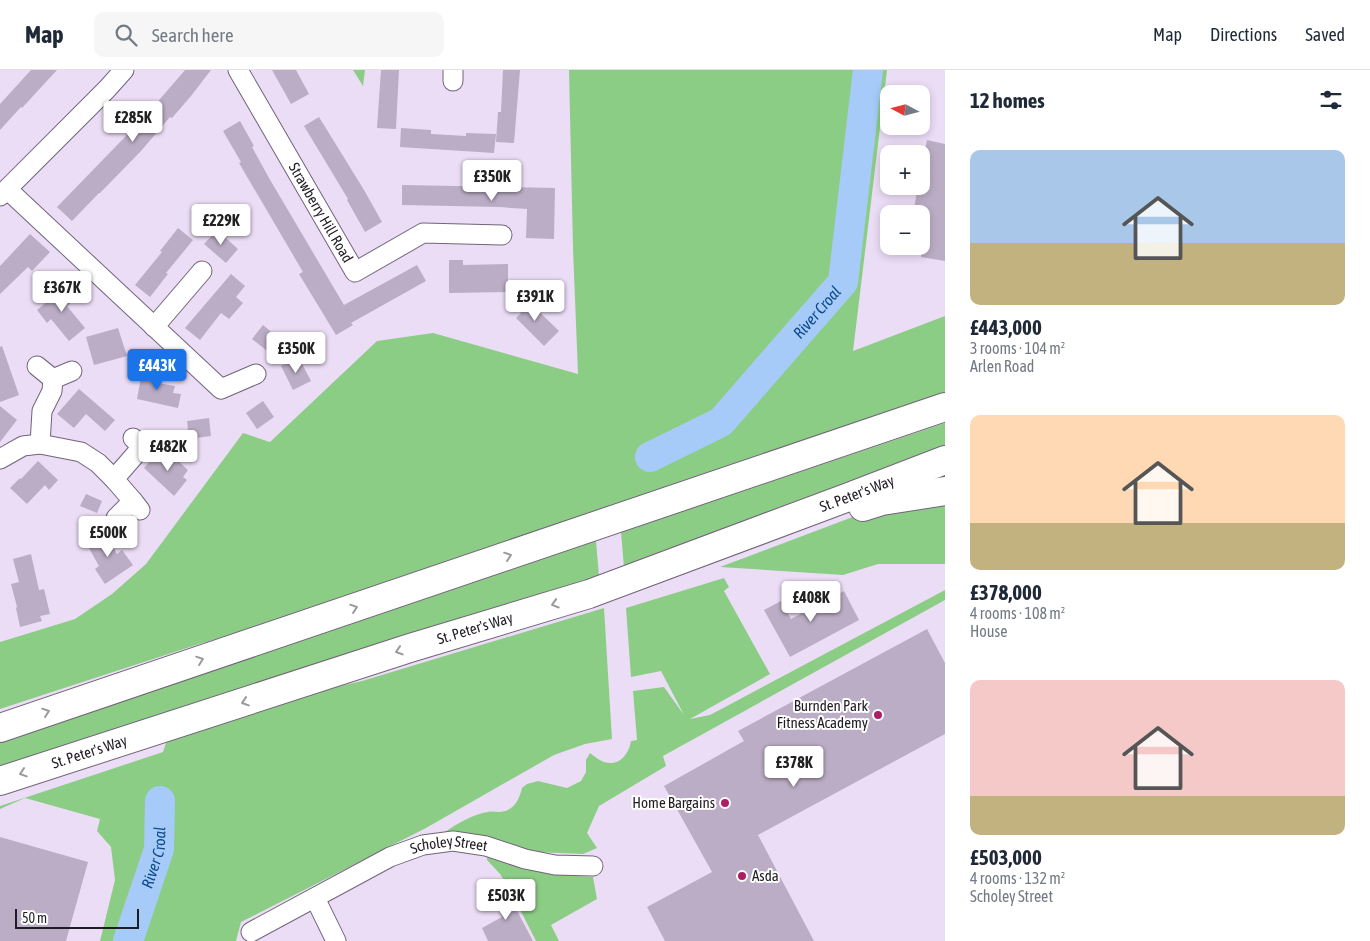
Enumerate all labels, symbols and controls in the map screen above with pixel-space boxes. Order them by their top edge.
search box [94,12,444,57]
text: Map [25,21,64,48]
icon: search [112,21,140,49]
text: Search here [152,24,234,46]
text: Map [1153,24,1182,45]
text: Directions [1210,24,1277,45]
text: Saved [1305,24,1345,45]
north arrow [880,85,930,135]
map controls [880,85,930,255]
icon: filters [1317,86,1345,114]
text: 12 homes [970,88,1045,112]
pin: £285K [98,100,168,143]
text: £285K [114,108,152,126]
button: + [880,145,930,195]
street label: Strawberry Hill Road [286,160,357,266]
pin: £350K [457,160,527,202]
text: £350K [473,167,511,185]
icon: home [1113,183,1203,273]
pin: £229K [186,204,256,246]
button: − [880,205,930,255]
text: £229K [202,211,240,229]
pin: £367K [27,270,97,313]
text: £367K [43,278,81,296]
pin: £391K [500,280,570,322]
water label: River Croal [789,282,844,342]
text: £391K [516,287,554,305]
text: £443,000 [970,315,1042,339]
pin: £350K [261,332,331,374]
text: £350K [277,339,315,357]
text: 3 rooms · 104 m² [970,339,1065,357]
pin: £443K [122,348,192,391]
text: £443K [138,356,176,374]
text: Arlen Road [970,357,1034,375]
pin: £482K [133,430,203,472]
text: £482K [149,437,187,455]
icon: home [1113,448,1203,538]
street label: St. Peter's Way [817,471,896,515]
pin: £500K [73,516,143,558]
text: £500K [89,523,127,541]
one-way arrow [503,551,511,561]
pin: £408K [776,580,846,623]
text: £378,000 [970,580,1042,604]
text: £408K [792,588,830,606]
one-way arrow [551,599,559,609]
one-way arrow [349,604,358,614]
text: 4 rooms · 108 m² [970,604,1065,622]
street label: St. Peter's Way [435,608,515,647]
text: House [970,622,1007,640]
one-way arrow [396,646,404,656]
one-way arrow [195,656,204,666]
one-way arrow [241,696,249,706]
place label: Burnden Park Fitness Academy [777,697,868,731]
one-way arrow [41,708,50,718]
marker: Burnden Park Fitness Academy [872,709,884,721]
icon: home [1113,713,1203,803]
street label: St. Peter's Way [49,731,129,772]
pin: £378K [759,746,829,788]
text: £378K [775,753,813,771]
one-way arrow [20,768,28,778]
place label: Home Bargains [632,794,715,811]
marker: Home Bargains [719,797,731,809]
water label: River Croal [138,826,168,890]
street label: Scholey Street [408,832,489,857]
text: £503,000 [970,845,1042,869]
place label: Asda [752,867,779,884]
text: 4 rooms · 132 m² [970,869,1065,887]
marker: Asda [736,870,748,882]
pin: £503K [471,878,541,921]
text: £503K [487,886,525,904]
text: Scholey Street [970,887,1053,905]
scale bar [15,906,139,929]
text: 50 m [22,910,47,926]

